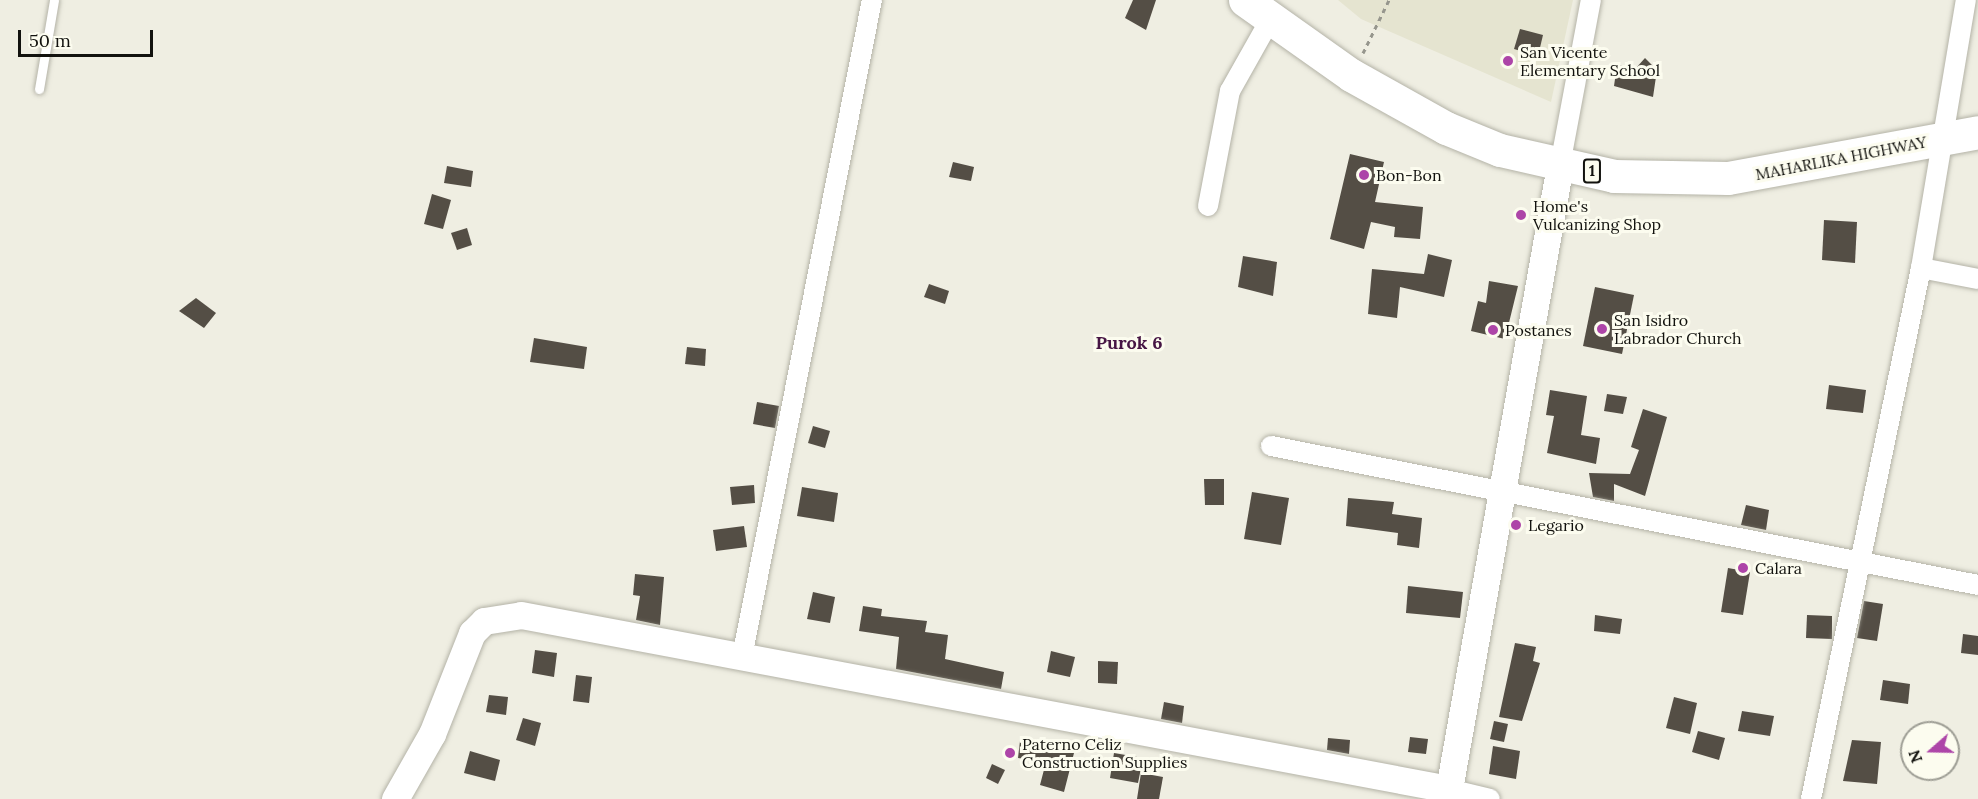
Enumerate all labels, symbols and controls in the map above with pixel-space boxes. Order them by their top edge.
scale bar [21,18,156,56]
text: 50 m [29,29,71,52]
place label: San Vicente Elementary School [1520,42,1660,80]
marker: San Vicente Elementary School [1501,54,1515,68]
street label: MAHARLIKA HIGHWAY [1754,132,1928,184]
road number: 1 [1582,159,1602,183]
place label: Bon-Bon [1376,165,1442,185]
marker: Bon-Bon [1357,168,1371,182]
place label: Home's Vulcanizing Shop [1533,196,1661,234]
marker: Home's Vulcanizing Shop [1514,208,1528,222]
place label: San Isidro Labrador Church [1614,310,1742,348]
place label: Postanes [1505,320,1572,340]
marker: San Isidro Labrador Church [1595,322,1609,336]
marker: Postanes [1486,323,1500,337]
district label: Purok 6 [1095,332,1163,354]
place label: Legario [1528,515,1584,535]
marker: Legario [1509,518,1523,532]
place label: Calara [1755,558,1802,578]
marker: Calara [1736,561,1750,575]
north arrow [1900,721,1960,781]
place label: Paterno Celiz Construction Supplies [1022,734,1187,772]
marker: Paterno Celiz Construction Supplies [1003,746,1017,760]
text: N [1903,747,1926,766]

